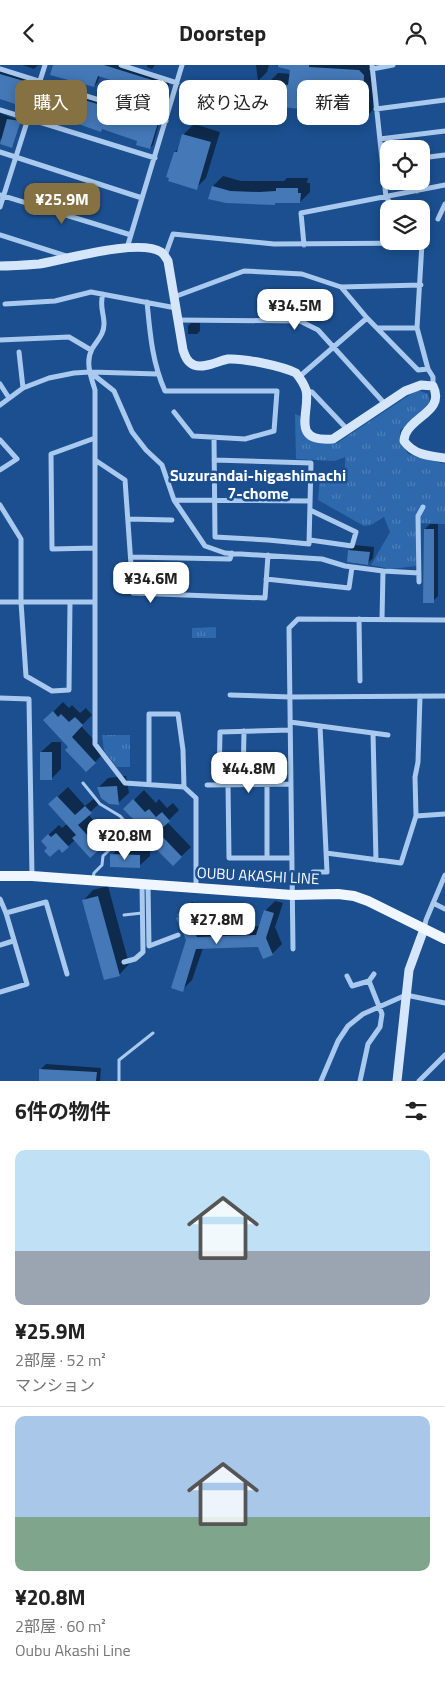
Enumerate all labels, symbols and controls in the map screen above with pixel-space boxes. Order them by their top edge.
text: Doorstep [179,16,266,50]
icon: back [15,19,43,47]
icon: person [402,19,430,47]
chip: 購入 [15,80,87,125]
chip: 賃貸 [97,80,169,125]
chip: 絞り込み [179,80,287,125]
chip: 新着 [297,80,369,125]
map controls [380,140,430,250]
button: locate [380,140,430,190]
pin: ¥25.9M [21,183,103,225]
text: ¥25.9M [35,187,89,211]
button: layers [380,200,430,250]
pin: ¥34.5M [254,289,336,331]
text: ¥34.5M [268,293,322,317]
district label: Suzurandai-higashimachi 7-chome [170,463,346,505]
pin: ¥34.6M [110,561,192,604]
text: ¥34.6M [124,566,178,590]
pin: ¥44.8M [208,751,290,794]
text: ¥44.8M [222,756,276,780]
pin: ¥20.8M [84,819,166,861]
text: ¥20.8M [98,823,152,847]
street label: OUBU AKASHI LINE [196,861,320,890]
pin: ¥27.8M [176,903,258,945]
text: ¥27.8M [190,907,244,931]
text: 6件の物件 [15,1095,111,1127]
icon: filters [402,1097,430,1125]
icon: home [178,1183,268,1273]
text: ¥25.9M [15,1315,85,1347]
text: 2部屋 · 52 m² [15,1348,106,1372]
text: マンション [15,1373,95,1397]
icon: home [178,1449,268,1539]
text: ¥20.8M [15,1581,85,1613]
text: 2部屋 · 60 m² [15,1614,106,1638]
text: Oubu Akashi Line [15,1638,131,1662]

